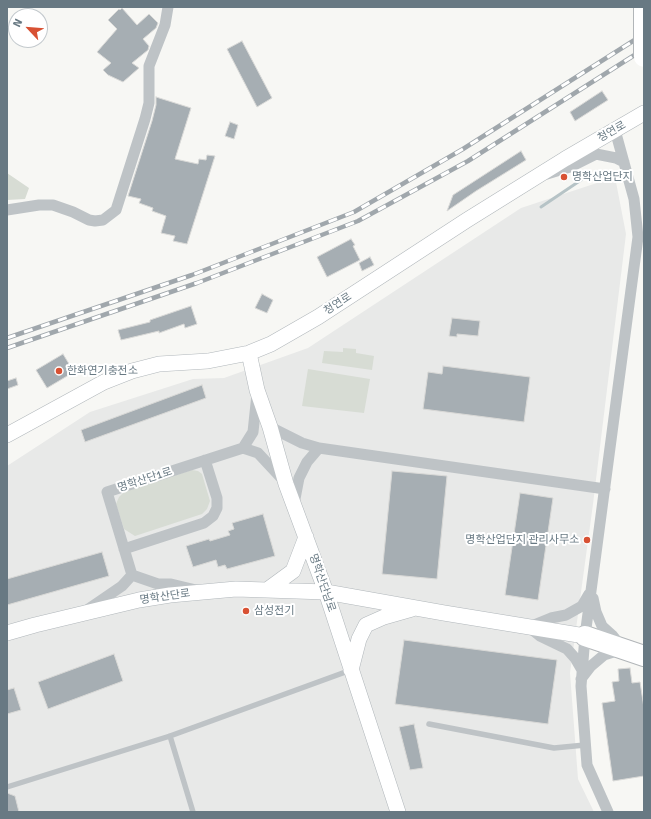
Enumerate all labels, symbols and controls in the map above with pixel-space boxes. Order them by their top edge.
north arrow [8,8,48,48]
text: N [10,17,25,29]
street label: 청연로 [596,119,628,145]
place label: 명학산업단지 [572,170,633,184]
marker: 명학산업단지 [559,172,569,182]
street label: 청연로 [322,290,354,318]
place label: 한화연기충전소 [67,364,138,378]
marker: 한화연기충전소 [54,366,64,376]
street label: 명학산단1로 [116,465,174,495]
place label: 명학산업단지 관리사무소 [465,533,579,547]
marker: 명학산업단지 관리사무소 [582,535,592,545]
street label: 명학산단남로 [306,552,338,614]
street label: 명학산단로 [139,587,191,607]
place label: 삼성전기 [254,604,294,618]
marker: 삼성전기 [241,606,251,616]

